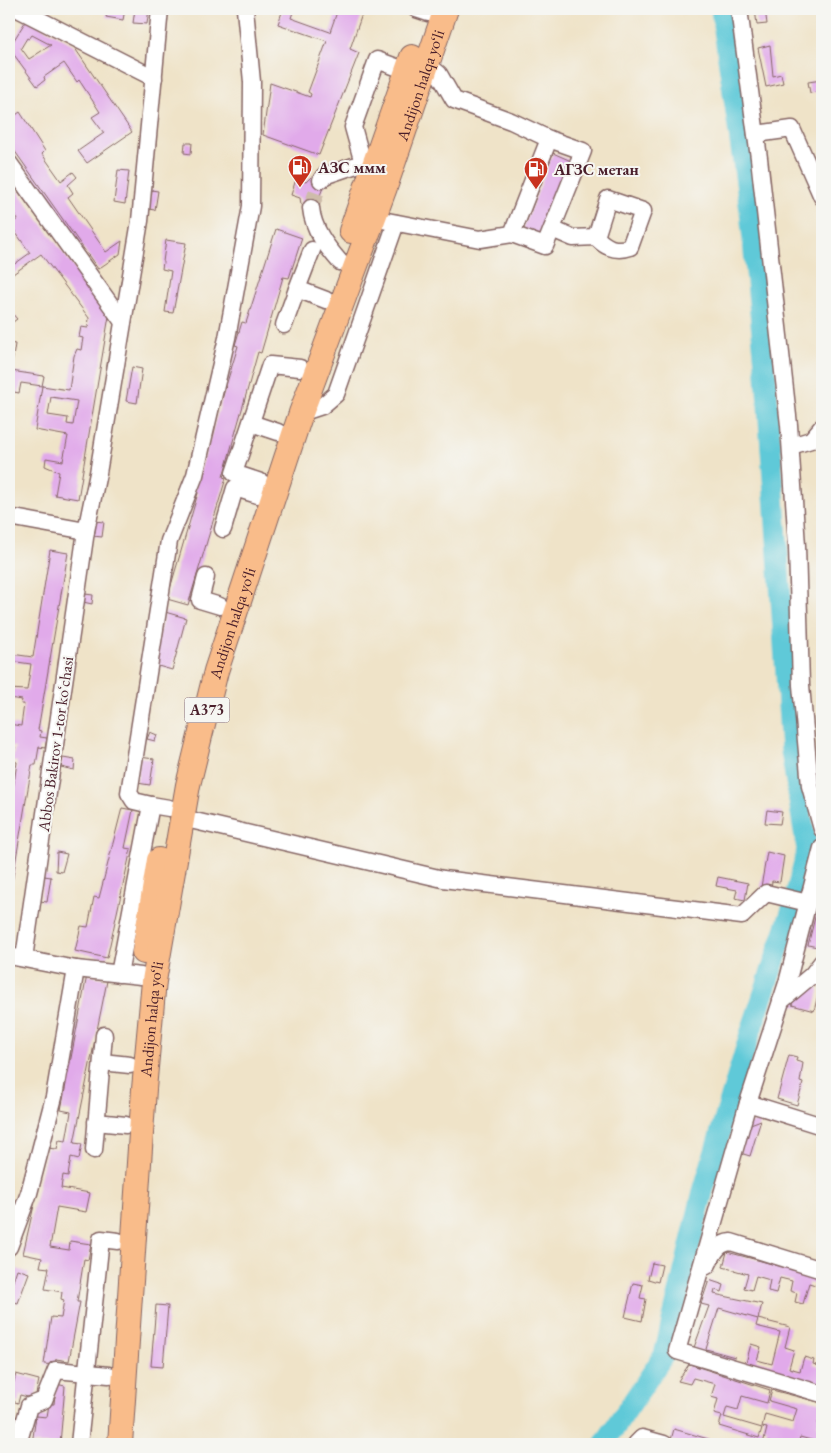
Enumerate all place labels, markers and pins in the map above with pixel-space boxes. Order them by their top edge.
fuel station icon: АЗС ммм [287,154,313,188]
fuel station icon: АГЗС метан [523,156,549,190]
place label: АЗС ммм [317,157,386,178]
place label: АГЗС метан [553,159,639,180]

